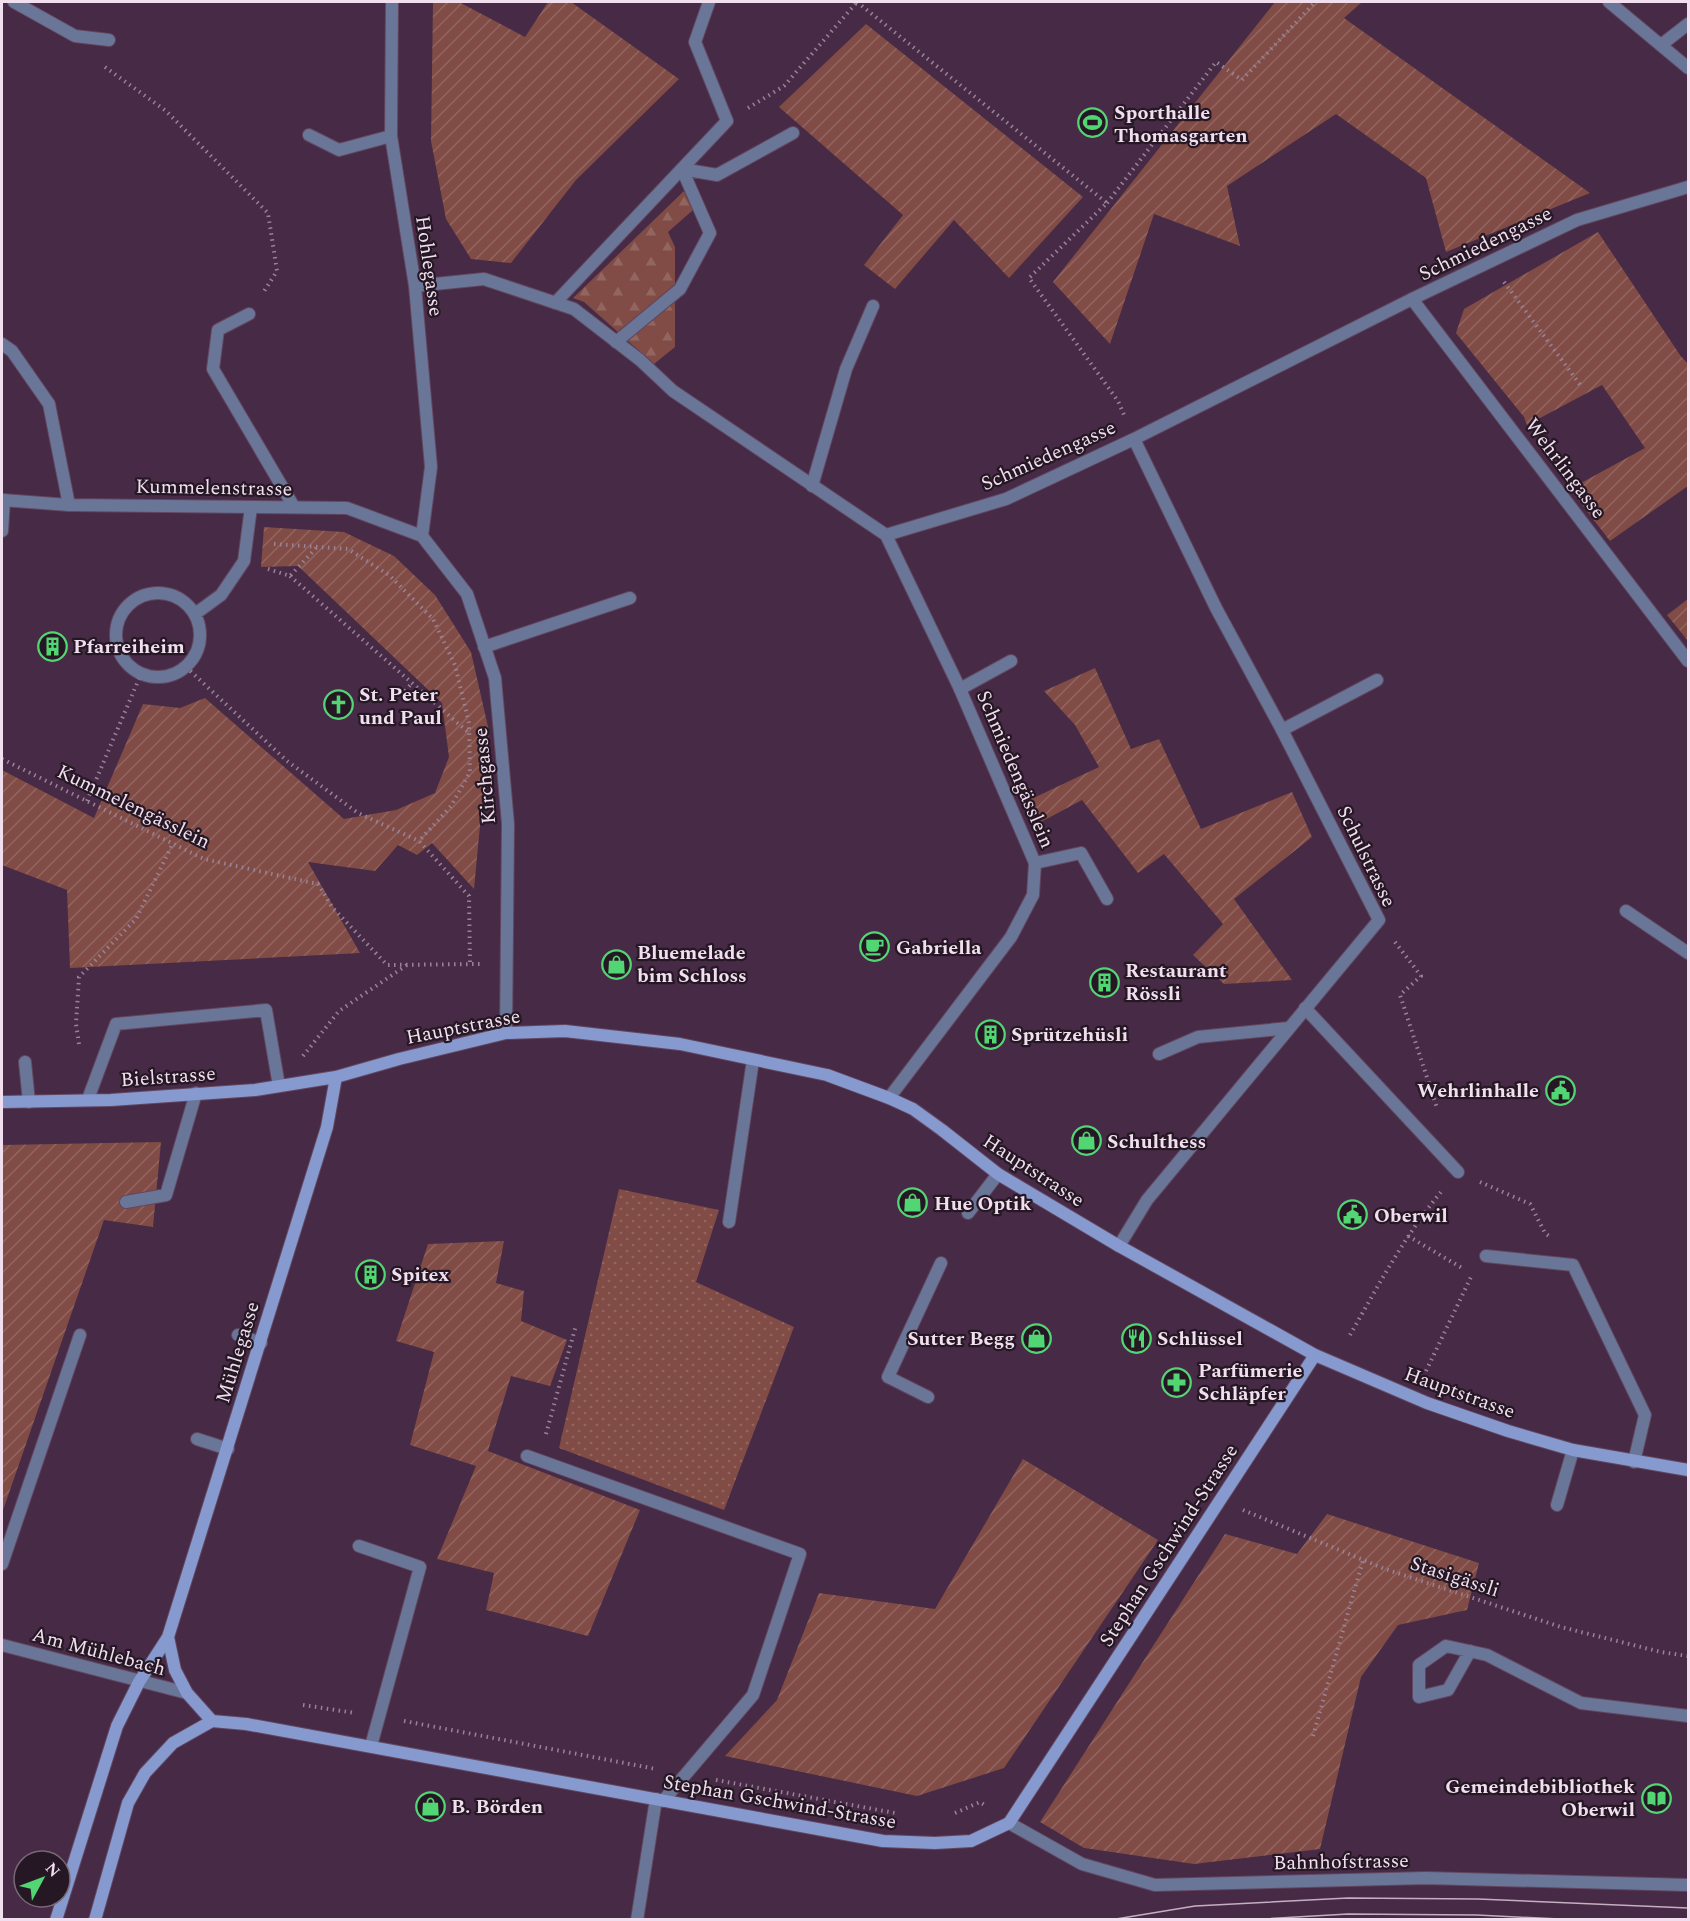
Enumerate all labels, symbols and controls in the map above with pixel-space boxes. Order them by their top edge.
place label: Sporthalle Thomasgarten [1114,98,1248,151]
sports icon: Sporthalle Thomasgarten [1077,107,1109,139]
street label: Schmiedengasse [1414,199,1557,289]
street label: Hohlegasse [407,214,451,318]
street label: Wehrlingasse [1517,412,1613,525]
street label: Schmiedengasse [976,413,1121,499]
street label: Kummelenstrasse [135,472,293,504]
building icon: Pfarreiheim [36,630,68,662]
place label: Pfarreiheim [73,632,185,662]
place label: St. Peter und Paul [359,680,442,733]
street label: Schmiedengässlein [968,686,1062,853]
church icon: St. Peter und Paul [322,689,354,721]
street label: Kirchgasse [466,726,504,825]
street label: Kummelengässlein [52,757,215,857]
street label: Schulstrasse [1329,801,1404,912]
cafe icon: Gabriella [859,931,891,963]
place label: Gabriella [896,933,982,963]
place label: Bluemelade bim Schloss [637,938,747,991]
shop icon: Bluemelade bim Schloss [600,948,632,980]
place label: Restaurant Rössli [1125,956,1227,1009]
building icon: Restaurant Rössli [1088,966,1120,998]
street label: Hauptstrasse [403,1001,523,1053]
building icon: Sprützehüsli [974,1018,1006,1050]
place label: Sprützehüsli [1011,1020,1128,1050]
street label: Bielstrasse [119,1059,217,1095]
public building icon: Wehrlinhalle [1544,1074,1576,1106]
place label: Wehrlinhalle [1417,1076,1539,1106]
shop icon: Schulthess [1070,1125,1102,1157]
street label: Hauptstrasse [977,1127,1090,1215]
place label: Schulthess [1107,1127,1206,1157]
shop icon: Hue Optik [897,1187,929,1219]
place label: Hue Optik [934,1189,1031,1219]
public building icon: Oberwil [1337,1199,1369,1231]
place label: Oberwil [1374,1201,1448,1231]
building icon: Spitex [354,1258,386,1290]
place label: Spitex [391,1260,449,1290]
street label: Mühlegasse [208,1298,268,1407]
shop icon: Sutter Begg [1020,1322,1052,1354]
restaurant icon: Schlüssel [1120,1322,1152,1354]
place label: Sutter Begg [907,1324,1015,1354]
place label: Schlüssel [1157,1324,1243,1354]
place label: Parfümerie Schläpfer [1198,1356,1303,1409]
street label: Hauptstrasse [1400,1359,1519,1427]
pharmacy icon: Parfümerie Schläpfer [1161,1366,1193,1398]
street label: Stephan Gschwind-Strasse [1092,1438,1246,1653]
street label: Stasigässli [1406,1548,1503,1605]
street label: Am Mühlebach [29,1620,169,1684]
street label: Stephan Gschwind-Strasse [661,1767,899,1837]
place label: Gemeindebibliothek Oberwil [1445,1772,1635,1825]
library icon: Gemeindebibliothek Oberwil [1640,1782,1672,1814]
shop icon: B. Börden [414,1790,446,1822]
place label: B. Börden [451,1792,543,1822]
street label: Bahnhofstrasse [1273,1846,1409,1878]
north arrow [12,1849,72,1909]
text: N [39,1857,66,1883]

